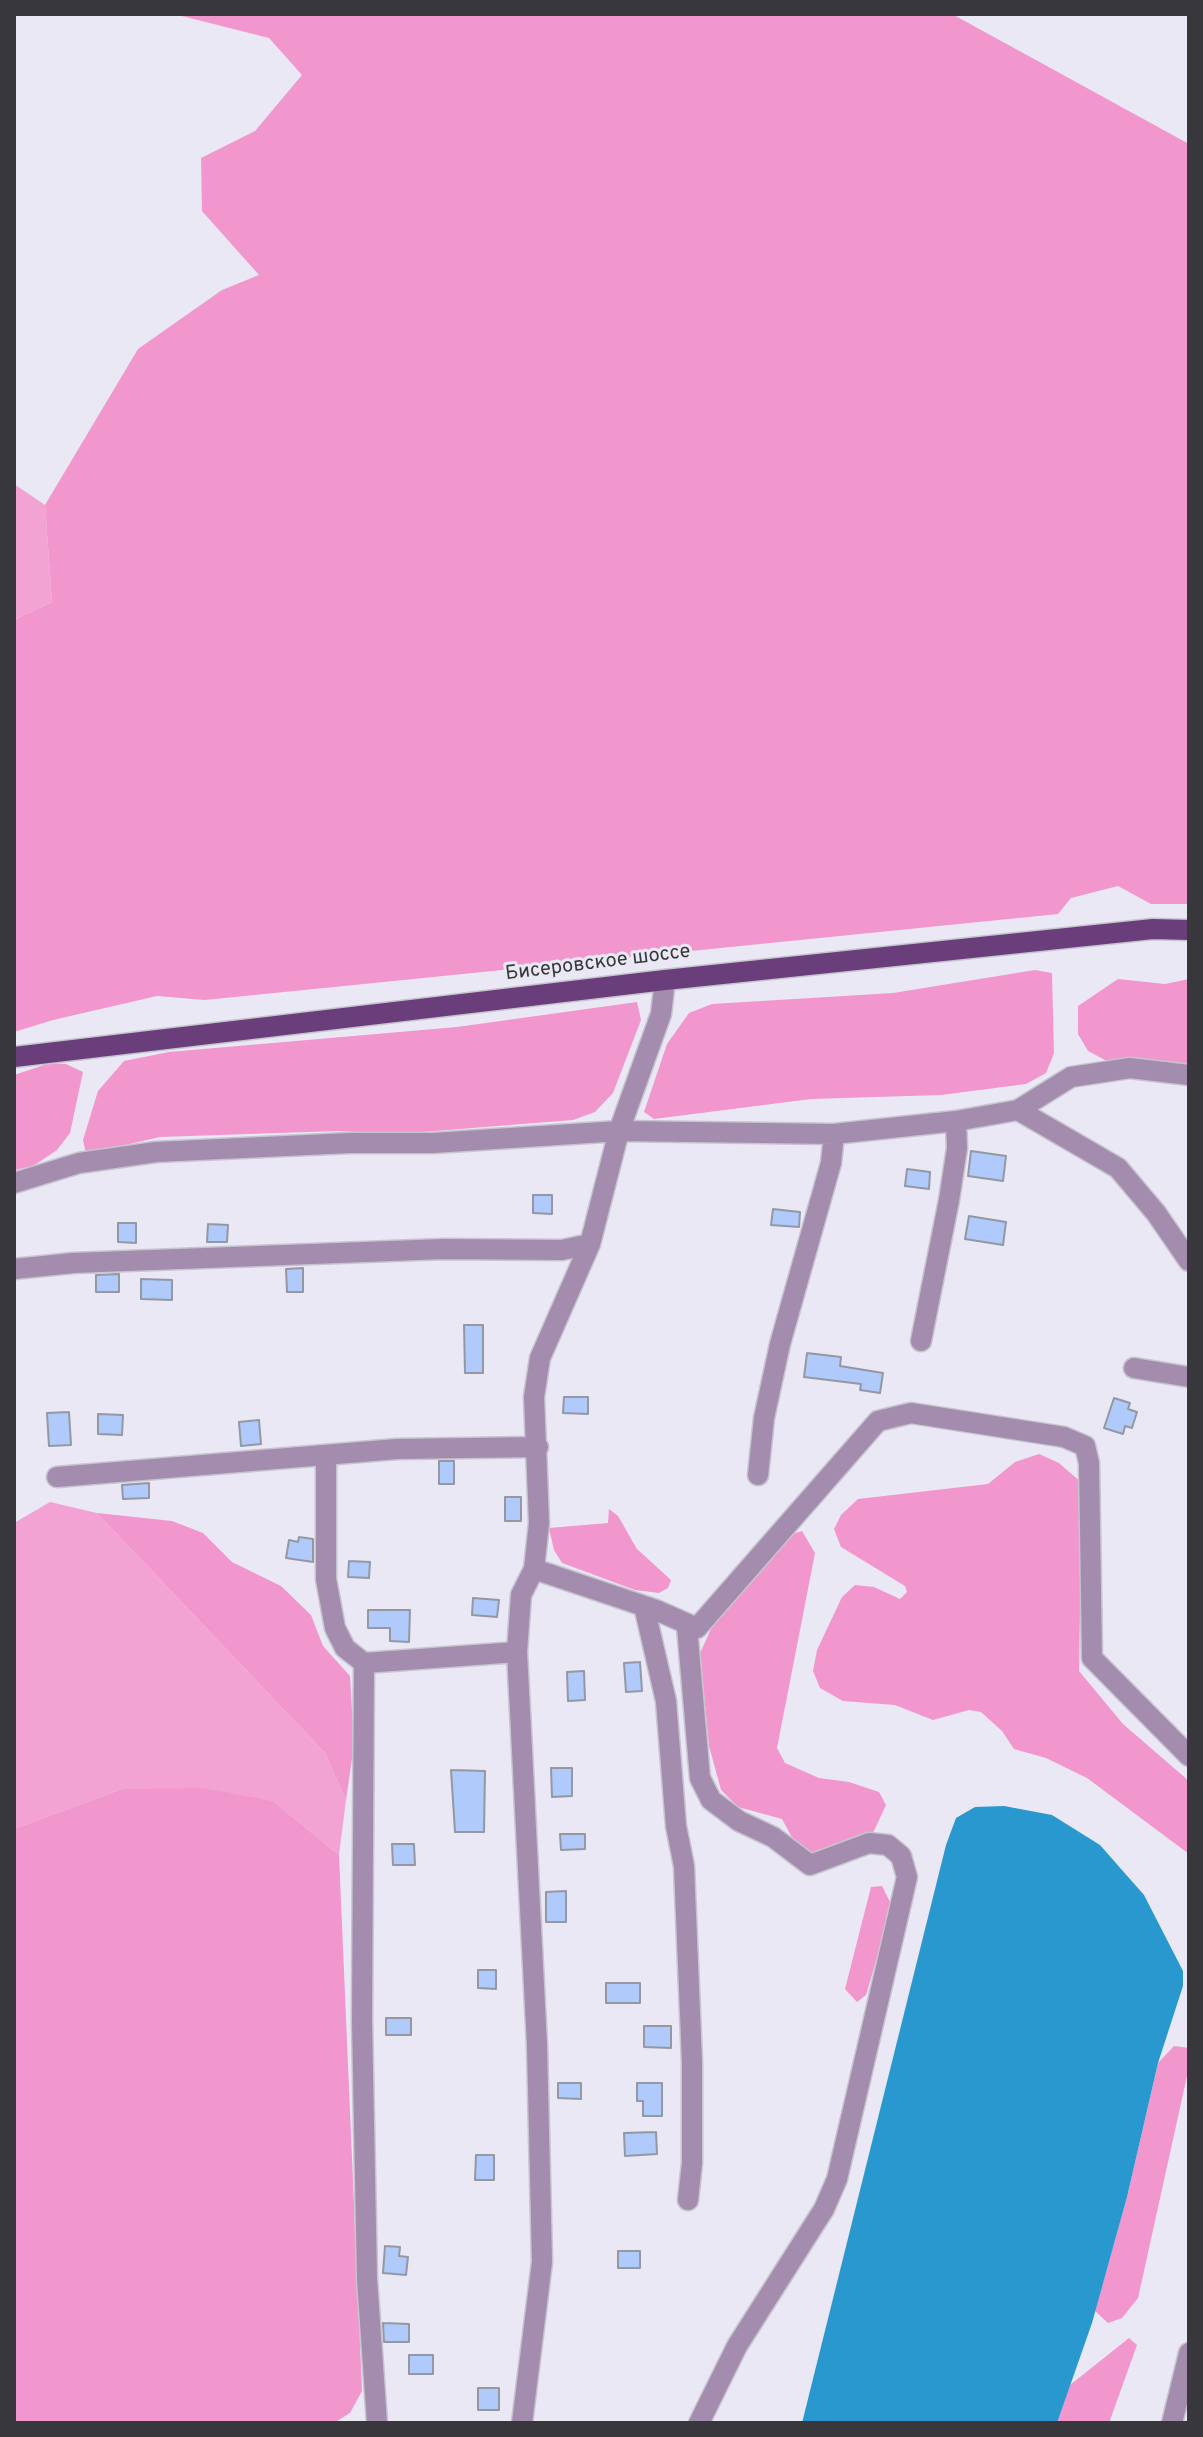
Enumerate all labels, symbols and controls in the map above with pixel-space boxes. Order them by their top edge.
street label: Бисеровское шоссе [504,941,692,987]

